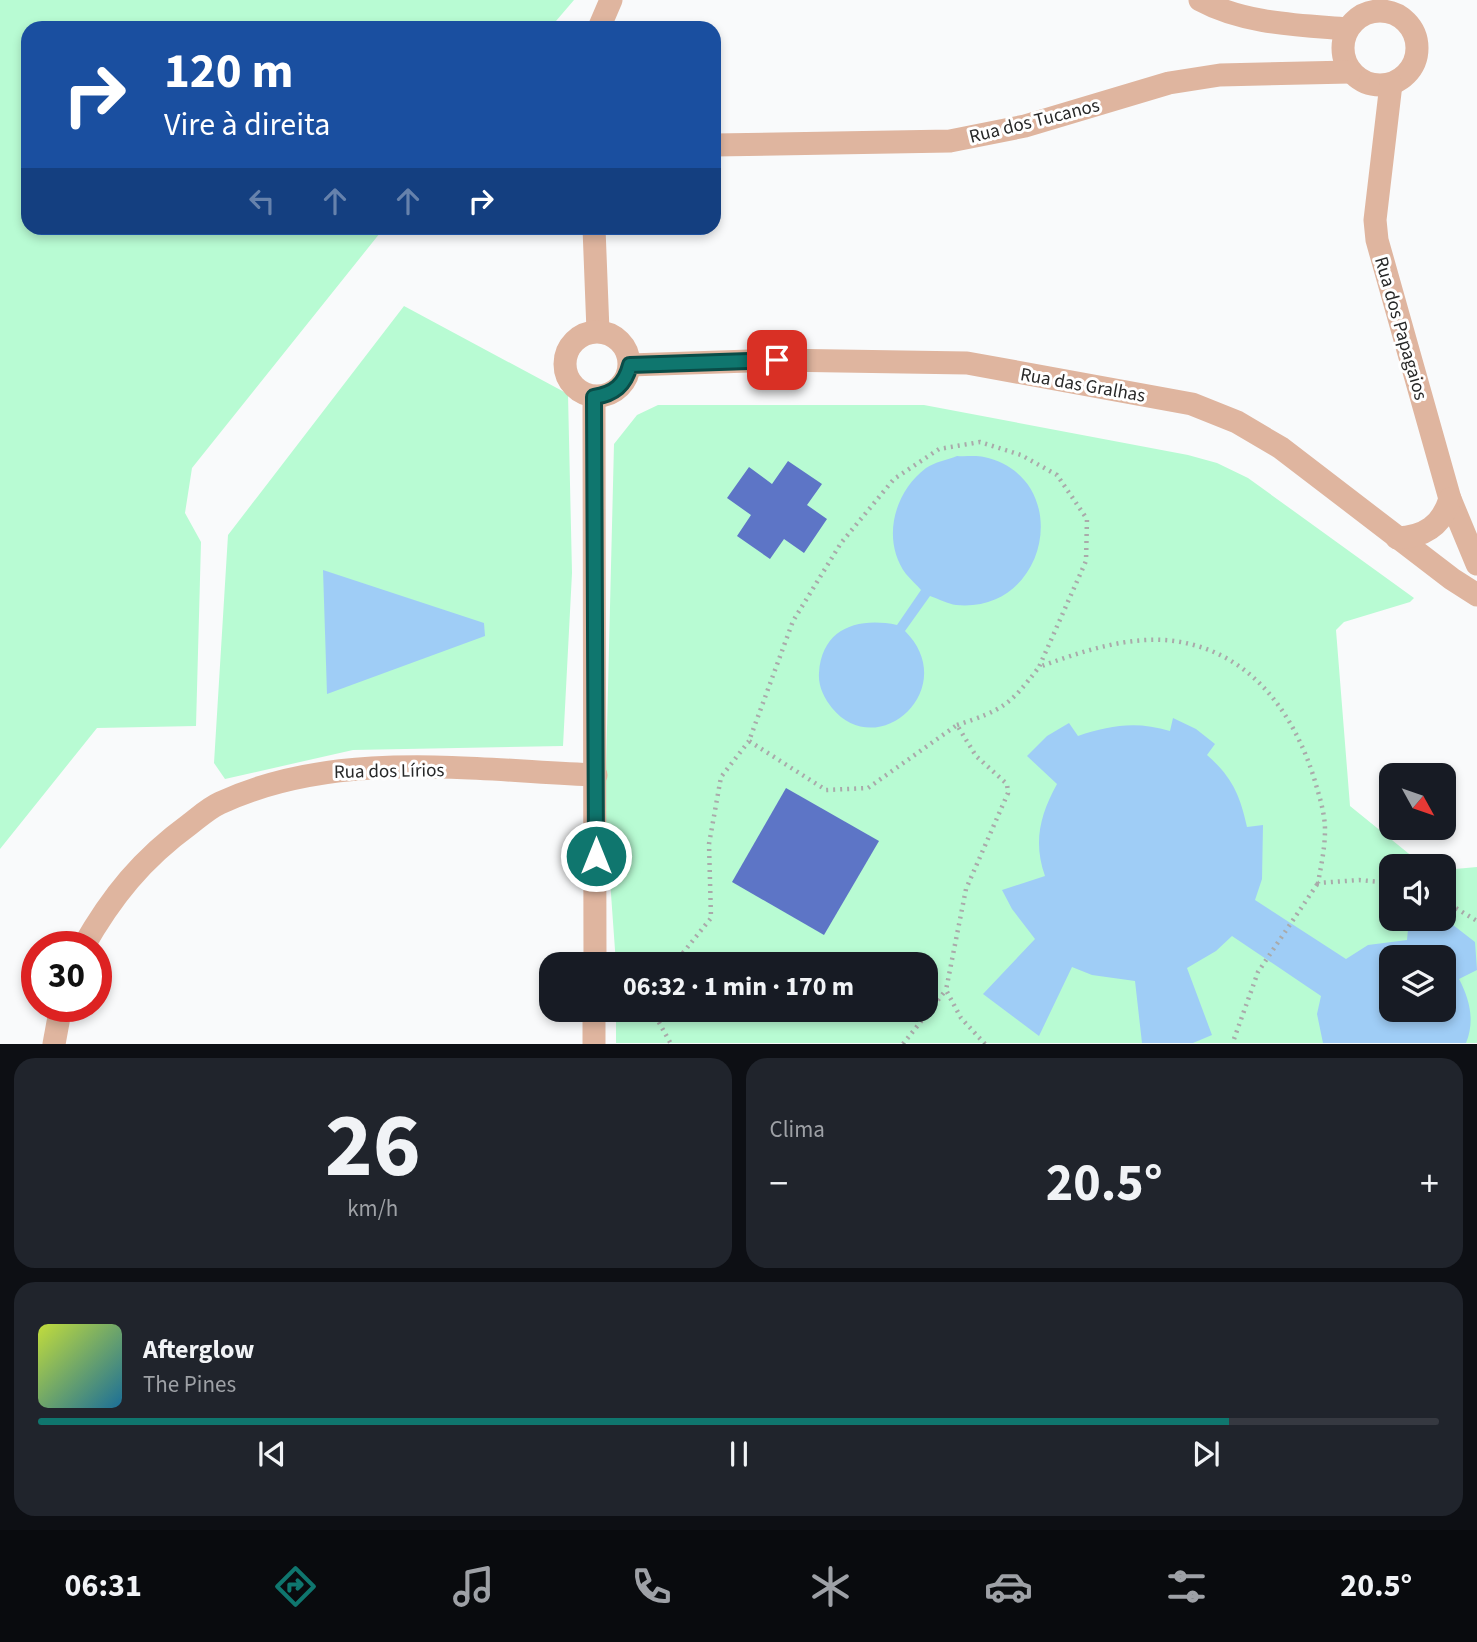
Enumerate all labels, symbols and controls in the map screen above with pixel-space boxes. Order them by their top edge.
text: 120 m [164,37,293,107]
icon: right [49,49,140,140]
street label: Rua dos Tucanos [966,92,1102,151]
text: Vire à direita [164,102,330,148]
icon: left [243,182,281,220]
icon: ahead [316,182,354,220]
icon: ahead [389,182,427,220]
icon: right [462,182,500,220]
street label: Rua dos Papagaios [1367,253,1434,403]
pin [747,330,807,390]
icon: arrive [758,341,796,379]
street label: Rua das Gralhas [1018,361,1147,410]
street label: Rua dos Lírios [334,757,445,786]
north arrow [1379,763,1456,840]
map controls [1379,763,1456,1022]
position arrow [559,819,633,893]
button: sound [1379,854,1456,931]
speed limit sign: 30 [21,931,112,1022]
button: layers [1379,945,1456,1022]
text: 06:32 · 1 min · 170 m [623,968,854,1005]
text: 26 [325,1082,421,1211]
text: Clima [770,1113,825,1146]
text: 20.5° [1046,1147,1163,1221]
text: − [770,1157,788,1211]
text: + [1420,1157,1439,1211]
text: km/h [347,1192,398,1225]
text: Afterglow [143,1331,254,1368]
text: The Pines [143,1368,236,1401]
icon: previous [253,1435,291,1473]
icon: pause [720,1435,758,1473]
icon: next [1187,1435,1225,1473]
icon: directions [271,1562,320,1611]
icon: music [449,1562,498,1611]
icon: phone [627,1562,676,1611]
icon: climate [806,1562,855,1611]
icon: car [984,1562,1033,1611]
icon: filters [1162,1562,1211,1611]
text: 06:31 [65,1563,142,1609]
text: 20.5° [1340,1563,1412,1609]

